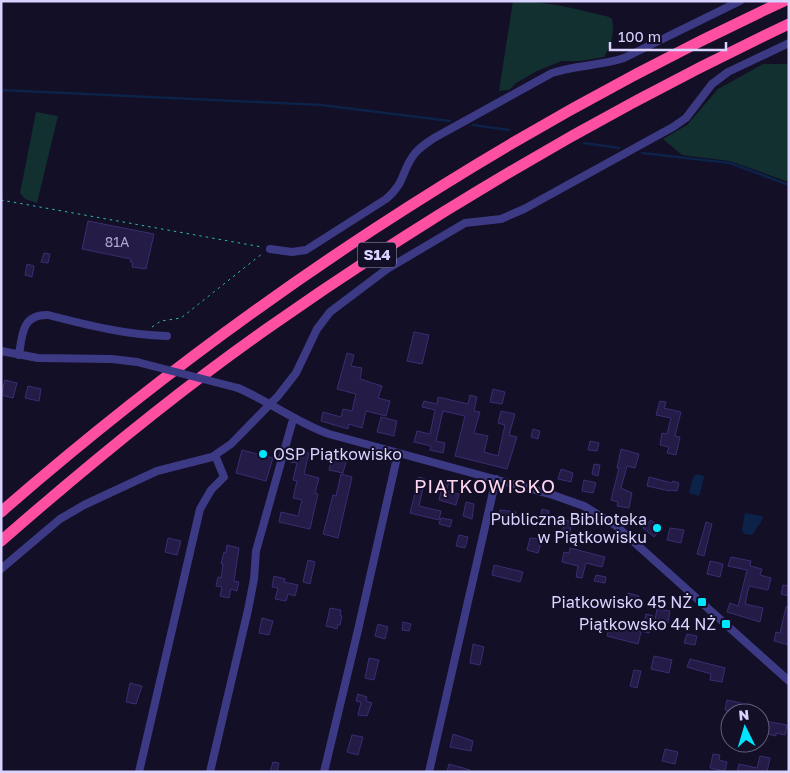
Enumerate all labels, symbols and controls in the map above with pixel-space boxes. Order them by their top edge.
scale bar [610,20,726,52]
text: 100 m [618,27,661,45]
house number: 81A [105,233,130,250]
road number: S14 [358,242,396,268]
place label: OSP Piątkowisko [273,444,402,464]
marker: OSP Piątkowisko [257,448,269,460]
district label: PIĄTKOWISKO [414,474,556,497]
place label: Publiczna Biblioteka w Piątkowisku [490,509,647,547]
marker: Publiczna Biblioteka w Piątkowisku [651,522,663,534]
place label: Piatkowisko 45 NŻ [551,592,692,612]
marker: Piatkowisko 45 NŻ [696,596,708,608]
place label: Piątkowsko 44 NŻ [579,614,716,634]
marker: Piątkowsko 44 NŻ [720,618,732,630]
north arrow [720,703,770,753]
text: N [738,706,750,723]

